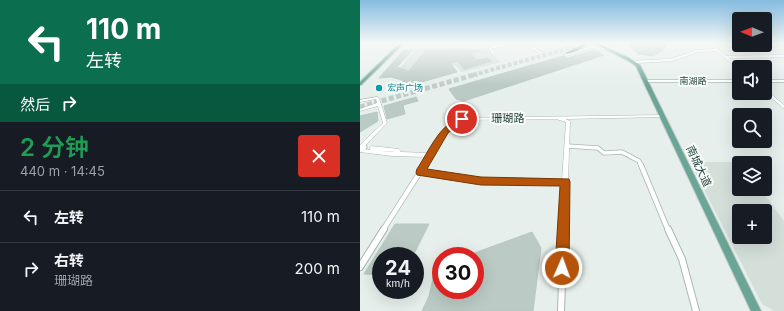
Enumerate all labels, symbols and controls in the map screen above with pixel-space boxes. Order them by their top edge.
text: 110 m [86,12,161,46]
north arrow [732,12,772,52]
map controls [732,12,772,244]
icon: left [20,16,72,68]
text: 左转 [86,50,122,71]
button: sound [732,60,772,100]
street label: 南湖路 [679,75,707,86]
place label: 宏声广场 [387,82,423,93]
marker: 宏声广场 [374,83,384,93]
icon: right [58,92,80,114]
text: 然后 [20,95,50,114]
pin [445,102,479,136]
icon: arrive [451,108,473,130]
button: search [732,108,772,148]
street label: 珊瑚路 [492,111,525,125]
text: 2 分钟 [20,133,89,162]
button: close [298,135,340,177]
street label: 南城大道 [683,143,715,189]
button: layers [732,156,772,196]
text: 440 m · 14:45 [20,163,105,179]
button: + [732,204,772,244]
icon: left [20,206,42,228]
text: 110 m [301,207,340,226]
text: 左转 [54,208,84,227]
speed limit sign: 30 [432,247,484,299]
position arrow [541,247,583,289]
text: 右转 [54,251,84,270]
text: 24 [385,256,411,280]
icon: right [20,258,42,280]
text: 200 m [295,259,340,278]
text: 珊瑚路 [54,272,93,288]
text: km/h [386,277,410,289]

